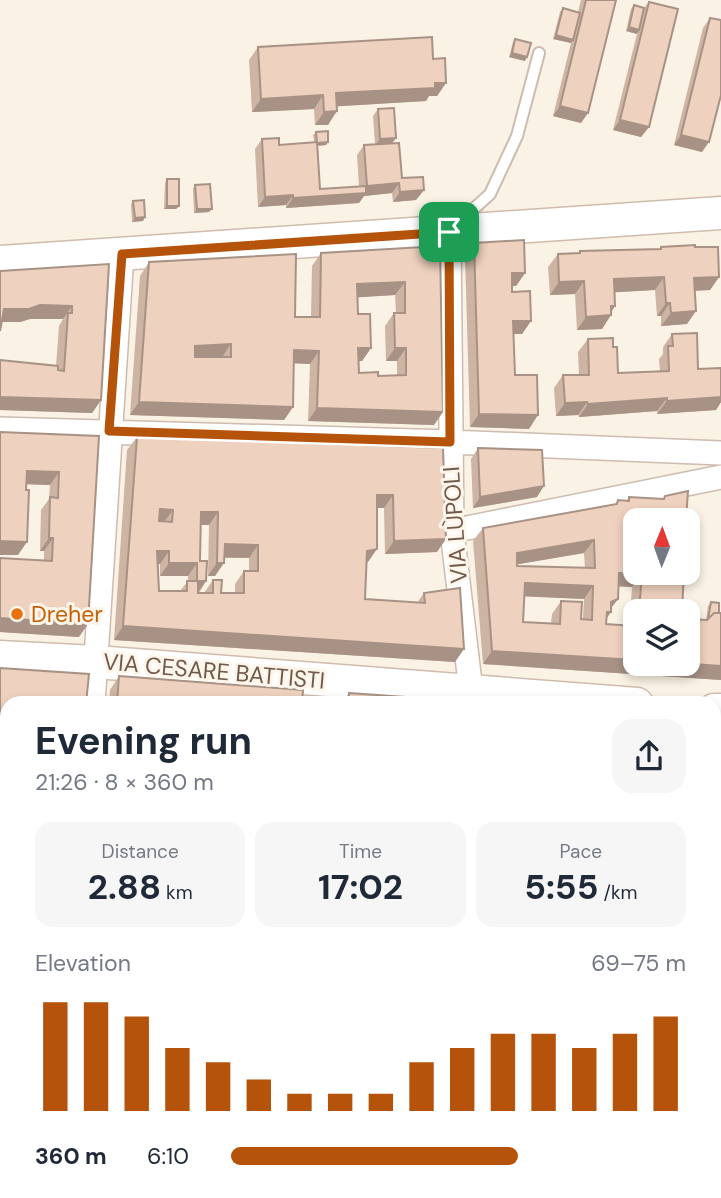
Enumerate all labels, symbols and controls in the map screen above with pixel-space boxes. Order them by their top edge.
pin [419,202,479,262]
icon: arrive [430,213,468,251]
street label: VIA LÙPOLI [436,465,474,585]
north arrow [623,508,700,584]
map controls [623,508,700,676]
place label: Dreher [31,599,103,629]
button: layers [623,599,700,676]
marker: Dreher [9,606,25,622]
street label: VIA CESARE BATTISTI [102,646,326,696]
text: Evening run [35,716,252,766]
button: share [612,719,686,793]
text: 21:26 · 8 × 360 m [35,767,214,797]
text: Distance [102,839,179,864]
text: Time [339,839,382,864]
text: Pace [560,839,602,864]
text: 2.88 [88,864,161,910]
text: 17:02 [318,864,403,910]
text: 5:55 [524,864,598,910]
text: km [161,880,193,905]
text: /km [598,880,637,905]
text: Elevation [35,948,131,978]
text: 69–75 m [591,948,686,978]
text: 360 m [35,1141,107,1171]
text: 6:10 [147,1141,189,1171]

